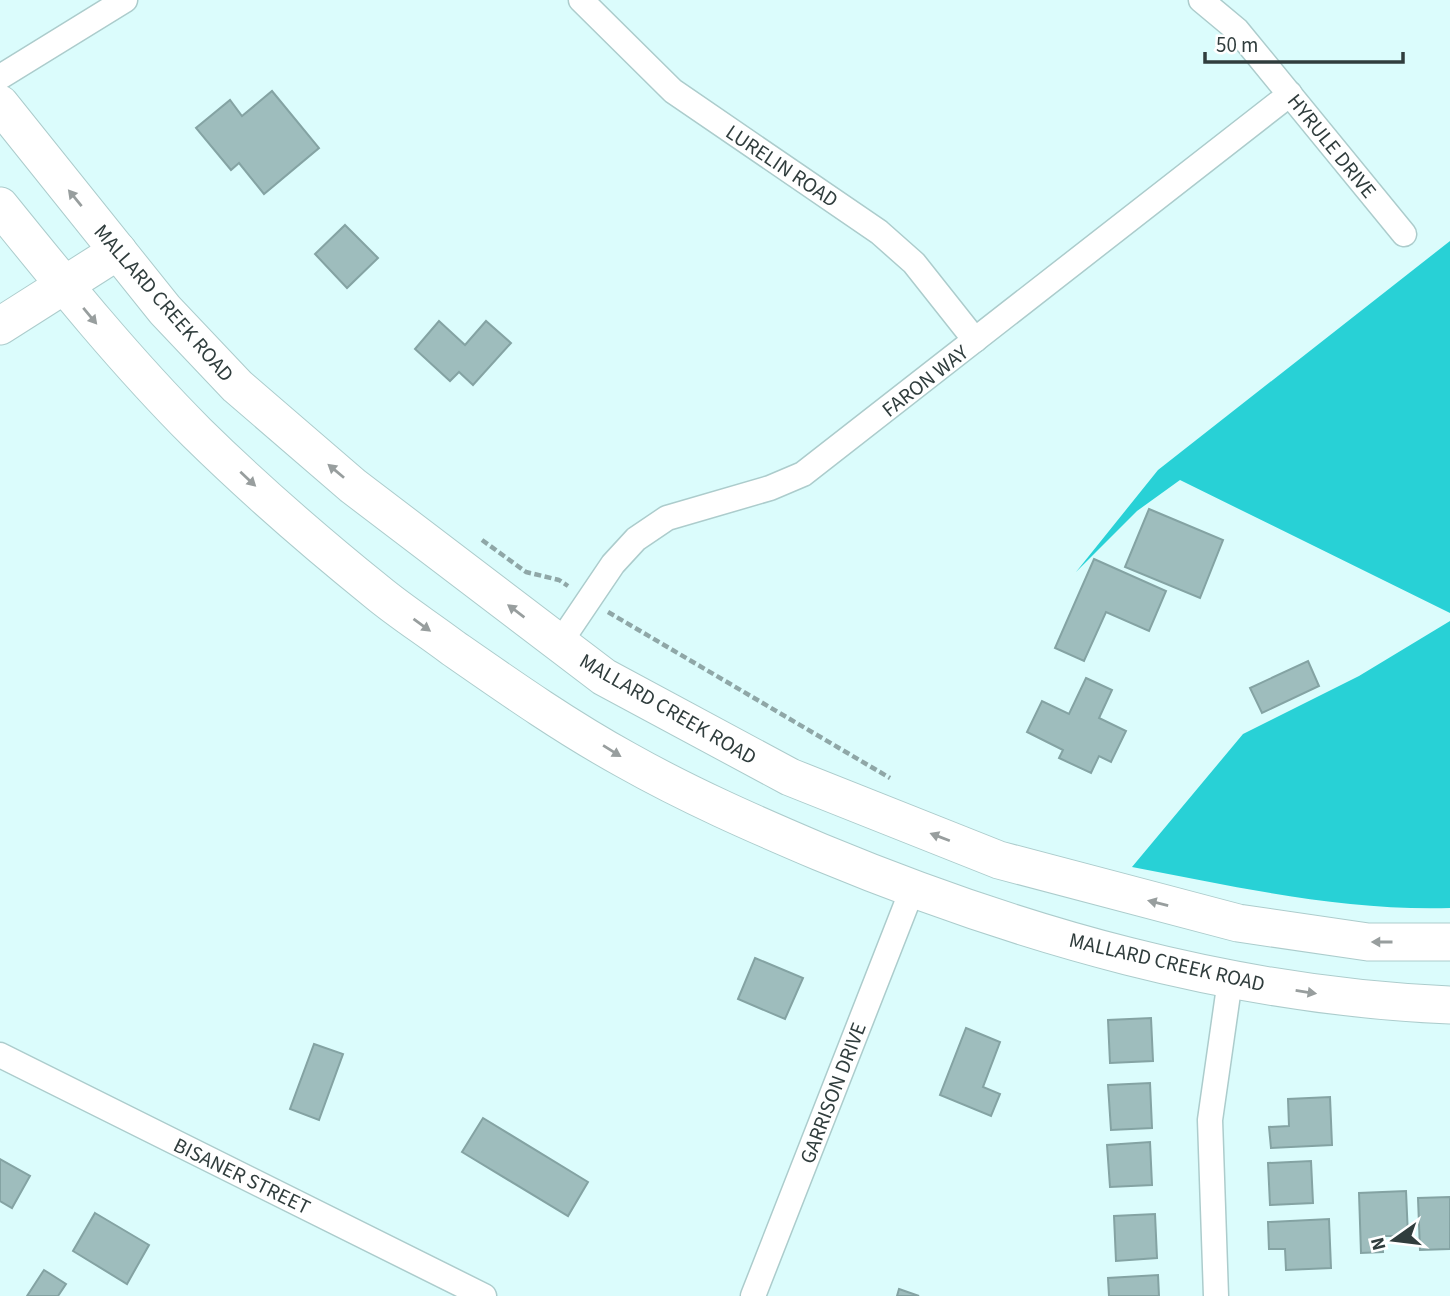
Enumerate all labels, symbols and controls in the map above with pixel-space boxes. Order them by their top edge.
scale bar [1205,21,1403,65]
text: 50 m [1216,30,1258,60]
street label: HYRULE DRIVE [1280,87,1384,205]
street label: LURELIN ROAD [720,117,844,215]
one-way arrow [69,189,83,207]
street label: MALLARD CREEK ROAD [87,218,241,388]
one-way arrow [82,307,97,324]
street label: FARON WAY [875,337,975,424]
one-way arrow [328,464,345,479]
one-way arrow [239,471,256,487]
one-way arrow [507,604,525,619]
one-way arrow [413,618,431,632]
street label: MALLARD CREEK ROAD [574,646,762,772]
one-way arrow [602,745,621,758]
one-way arrow [930,832,951,843]
one-way arrow [1147,897,1169,908]
street label: MALLARD CREEK ROAD [1066,925,1268,999]
one-way arrow [1371,936,1393,948]
one-way arrow [1295,987,1317,998]
street label: GARRISON DRIVE [792,1018,874,1168]
street label: BISANER STREET [169,1130,315,1222]
north arrow [1359,1205,1429,1275]
text: N [1364,1234,1394,1253]

